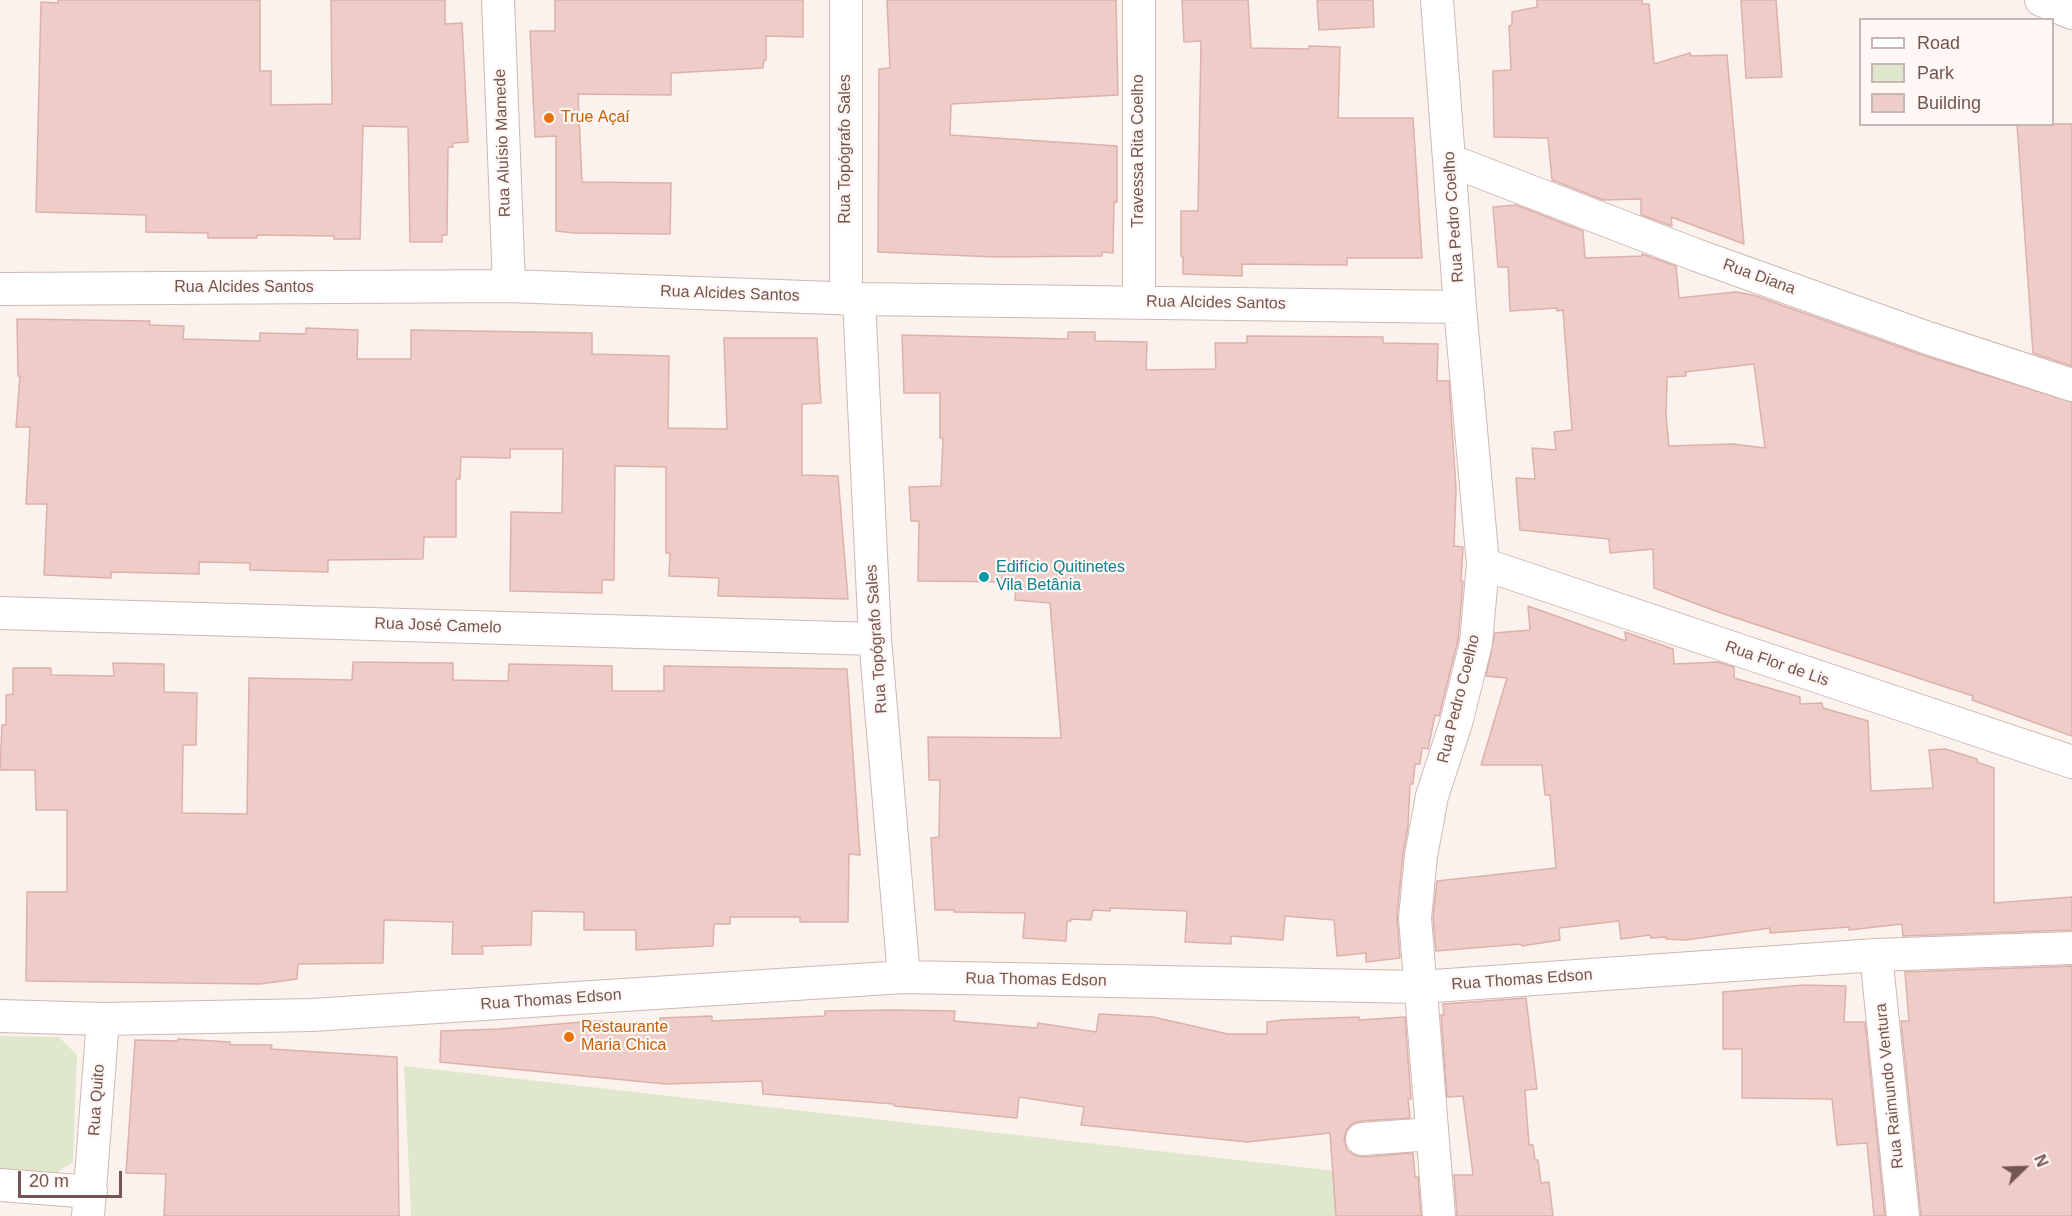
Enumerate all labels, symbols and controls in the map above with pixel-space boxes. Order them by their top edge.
legend [1859,18,2054,126]
text: Road [1917,33,1960,53]
text: Park [1917,63,1954,83]
street label: Rua Aluísio Mamede [491,68,515,218]
street label: Rua Topógrafo Sales [836,74,856,224]
street label: Travessa Rita Coelho [1129,74,1149,228]
text: Building [1917,93,1981,113]
place label: True Açaí [561,108,630,128]
marker: True Açaí [542,111,556,125]
street label: Rua Pedro Coelho [1440,151,1468,283]
street label: Rua Diana [1720,255,1798,299]
street label: Rua Alcides Santos [174,278,314,298]
street label: Rua Alcides Santos [660,282,800,306]
street label: Rua Alcides Santos [1146,292,1286,314]
place label: Edifício Quitinetes Vila Betânia [996,558,1125,596]
street label: Rua Topógrafo Sales [862,564,892,714]
marker: Edifício Quitinetes Vila Betânia [977,570,991,584]
street label: Rua José Camelo [374,614,502,638]
street label: Rua Pedro Coelho [1434,633,1484,765]
street label: Rua Flor de Lis [1723,637,1831,691]
street label: Rua Thomas Edson [1451,965,1593,995]
street label: Rua Thomas Edson [965,969,1107,991]
street label: Rua Thomas Edson [480,985,622,1015]
street label: Rua Raimundo Ventura [1872,1002,1908,1170]
place label: Restaurante Maria Chica [581,1018,668,1056]
marker: Restaurante Maria Chica [562,1030,576,1044]
street label: Rua Quito [85,1063,109,1137]
north arrow [1994,1138,2054,1198]
text: N [2031,1152,2051,1169]
scale bar [21,1159,124,1197]
text: 20 m [29,1171,69,1191]

